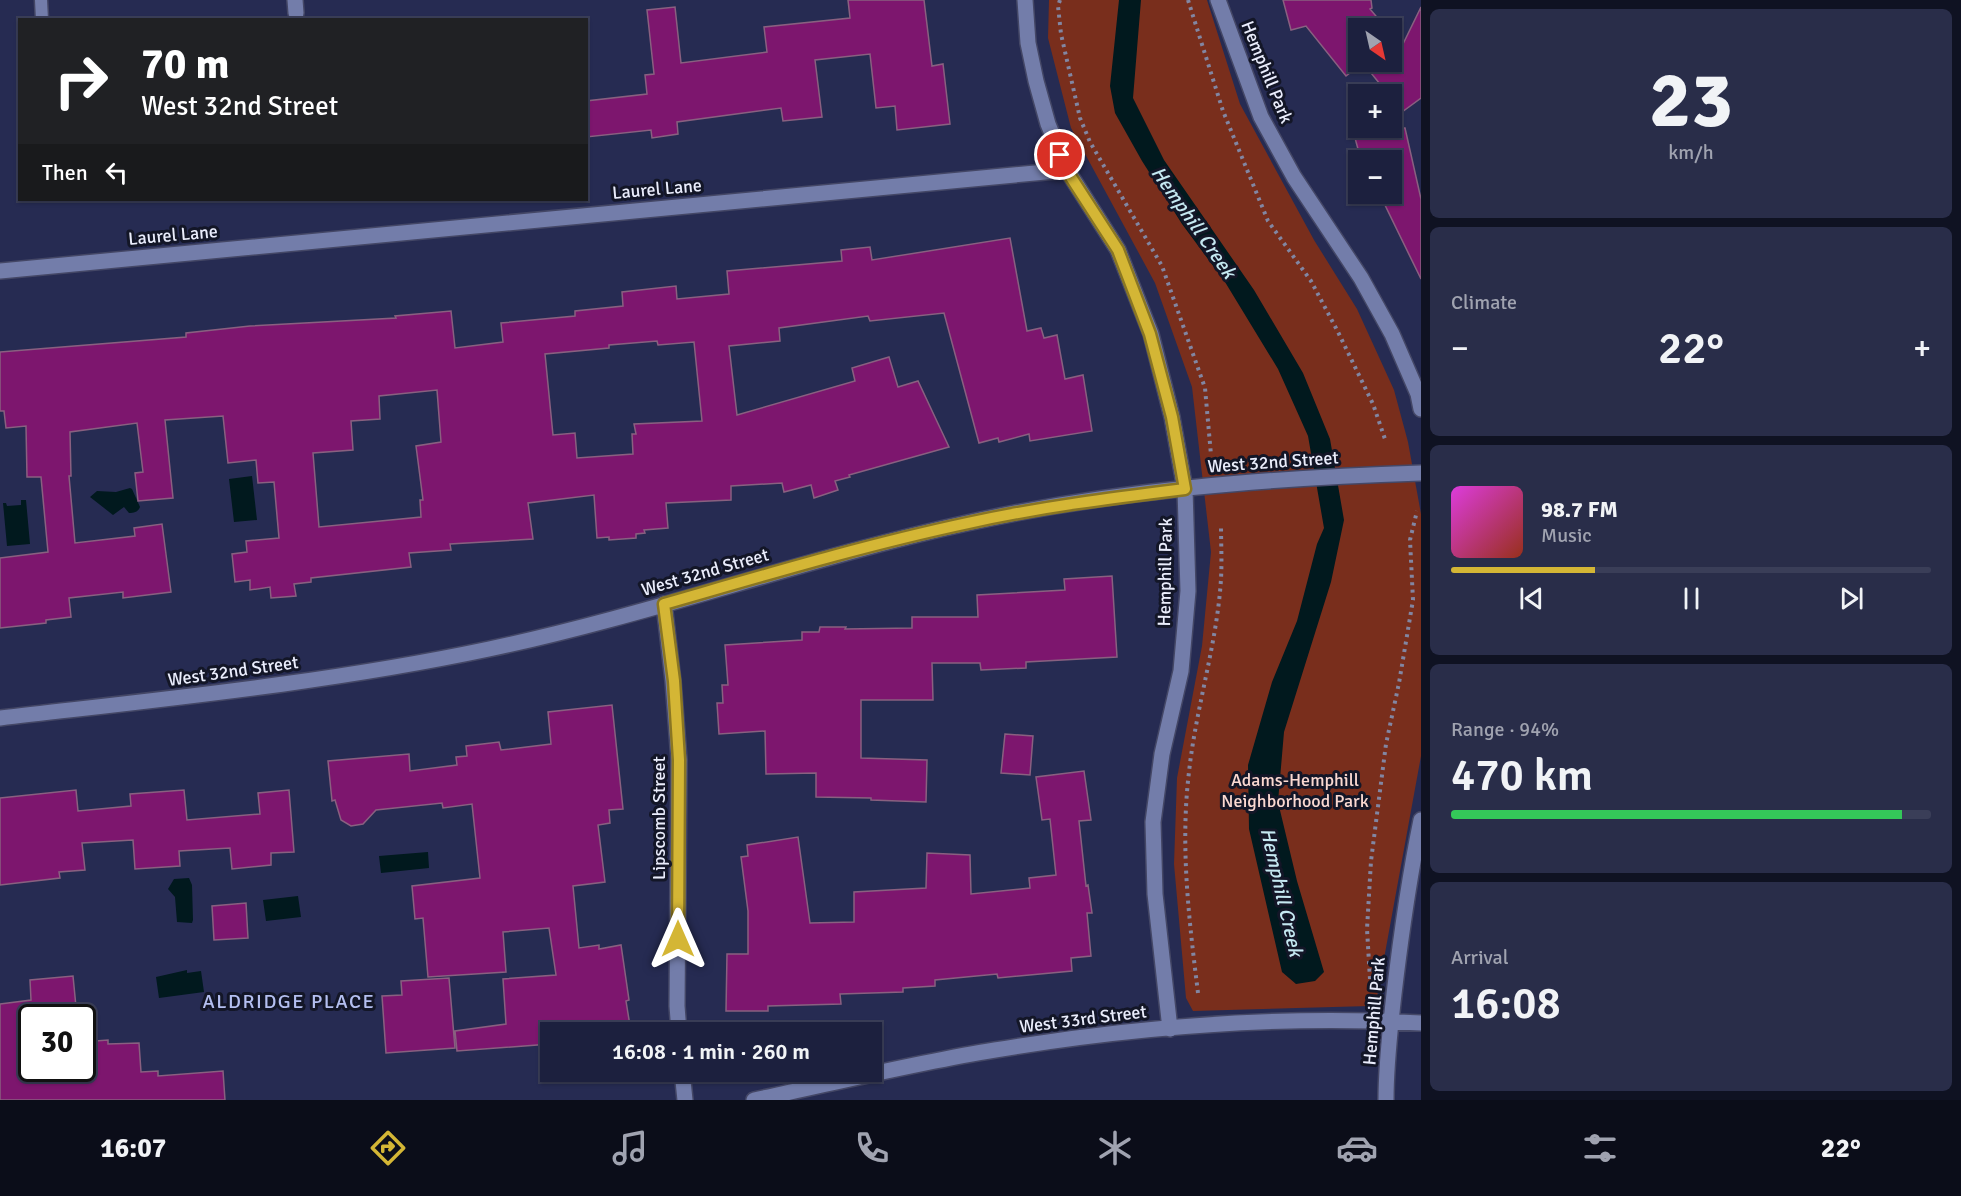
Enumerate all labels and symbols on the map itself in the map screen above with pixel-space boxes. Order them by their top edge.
street label: Hemphill Park [1236,18,1298,126]
north arrow [1348,18,1402,72]
pin [1034,129,1085,180]
water label: Hemphill Creek [1146,161,1243,285]
street label: Laurel Lane [611,174,703,204]
street label: Laurel Lane [127,220,219,250]
street label: West 32nd Street [1207,446,1339,478]
street label: Hemphill Park [1153,517,1177,627]
street label: West 32nd Street [639,543,771,601]
street label: West 32nd Street [166,651,300,691]
street label: Lipscomb Street [648,756,670,880]
park label: Adams-Hemphill Neighborhood Park [1221,769,1369,812]
water label: Hemphill Creek [1255,825,1309,961]
position arrow [646,907,710,971]
street label: Hemphill Park [1358,956,1390,1066]
district label: ALDRIDGE PLACE [203,989,375,1014]
street label: West 33rd Street [1018,1000,1148,1038]
speed limit sign: 30 [18,1004,96,1082]

